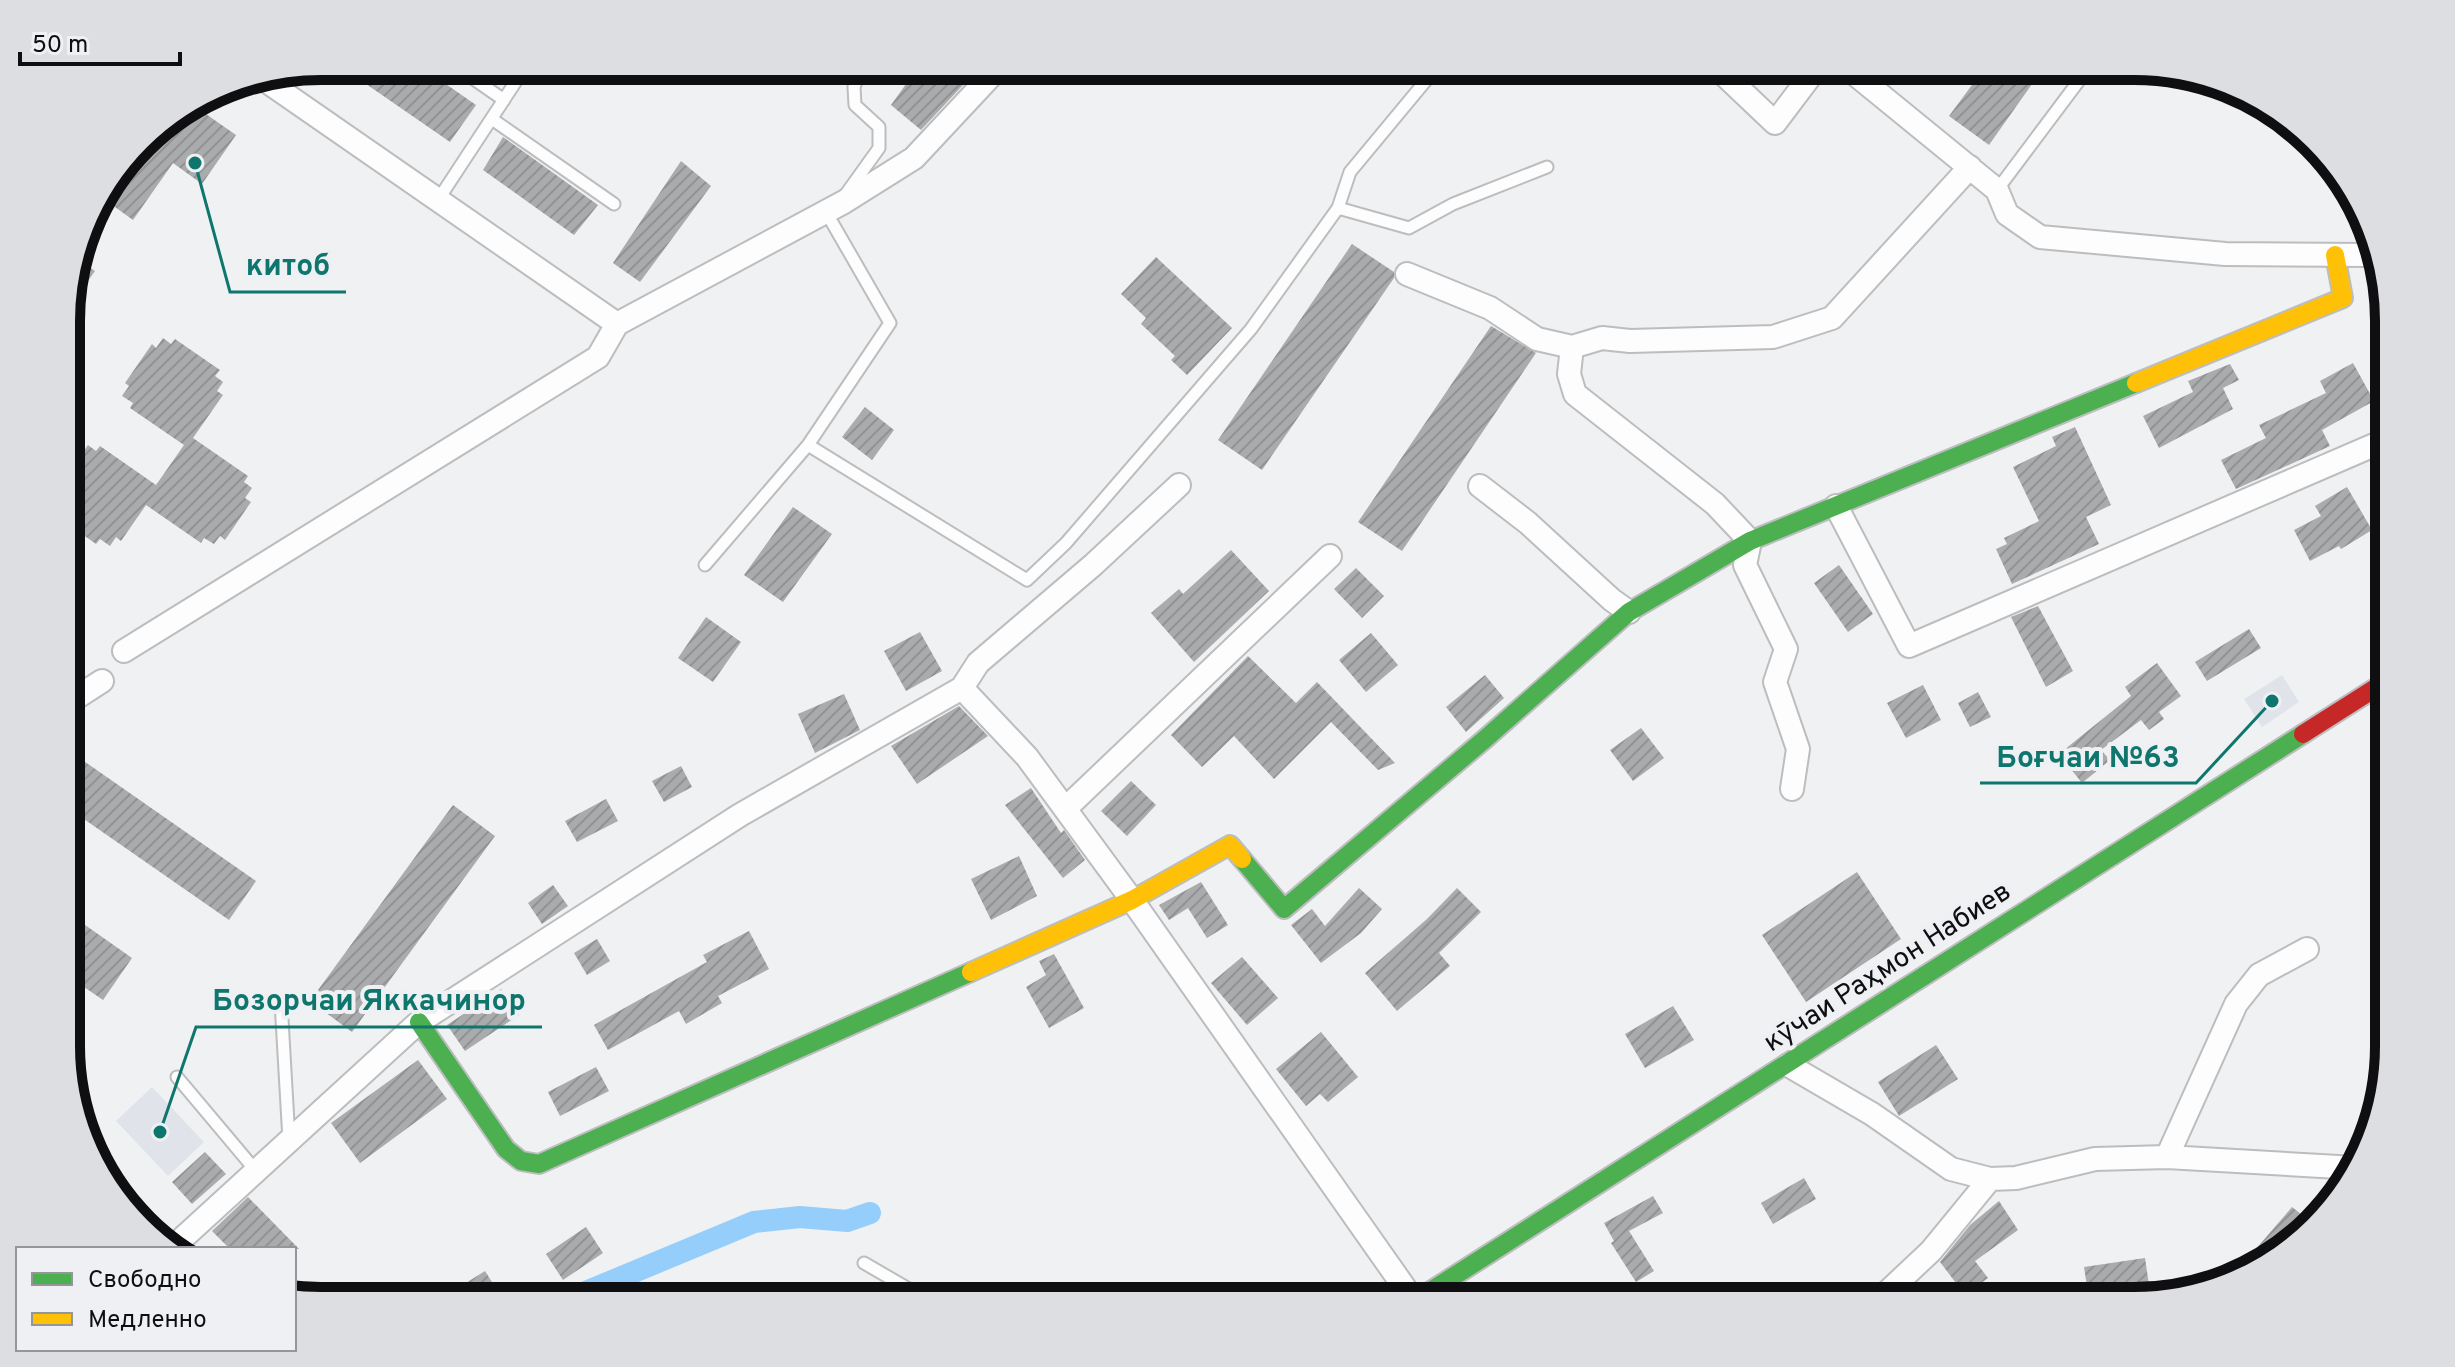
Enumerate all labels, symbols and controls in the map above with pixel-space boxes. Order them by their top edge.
scale bar [20,16,180,66]
text: 50 m [32,31,88,61]
callout: китоб [230,238,346,292]
text: китоб [246,249,330,286]
callout: Боғчаи №63 [1980,729,2196,783]
text: Боғчаи №63 [1996,741,2180,778]
street label: кӯчаи Раҳмон Набиев [1757,874,2019,1062]
callout: Бозорчаи Яккачинор [196,973,542,1027]
text: Бозорчаи Яккачинор [212,984,526,1021]
legend [16,1247,296,1351]
text: Свободно [88,1266,201,1296]
text: Медленно [88,1306,207,1336]

